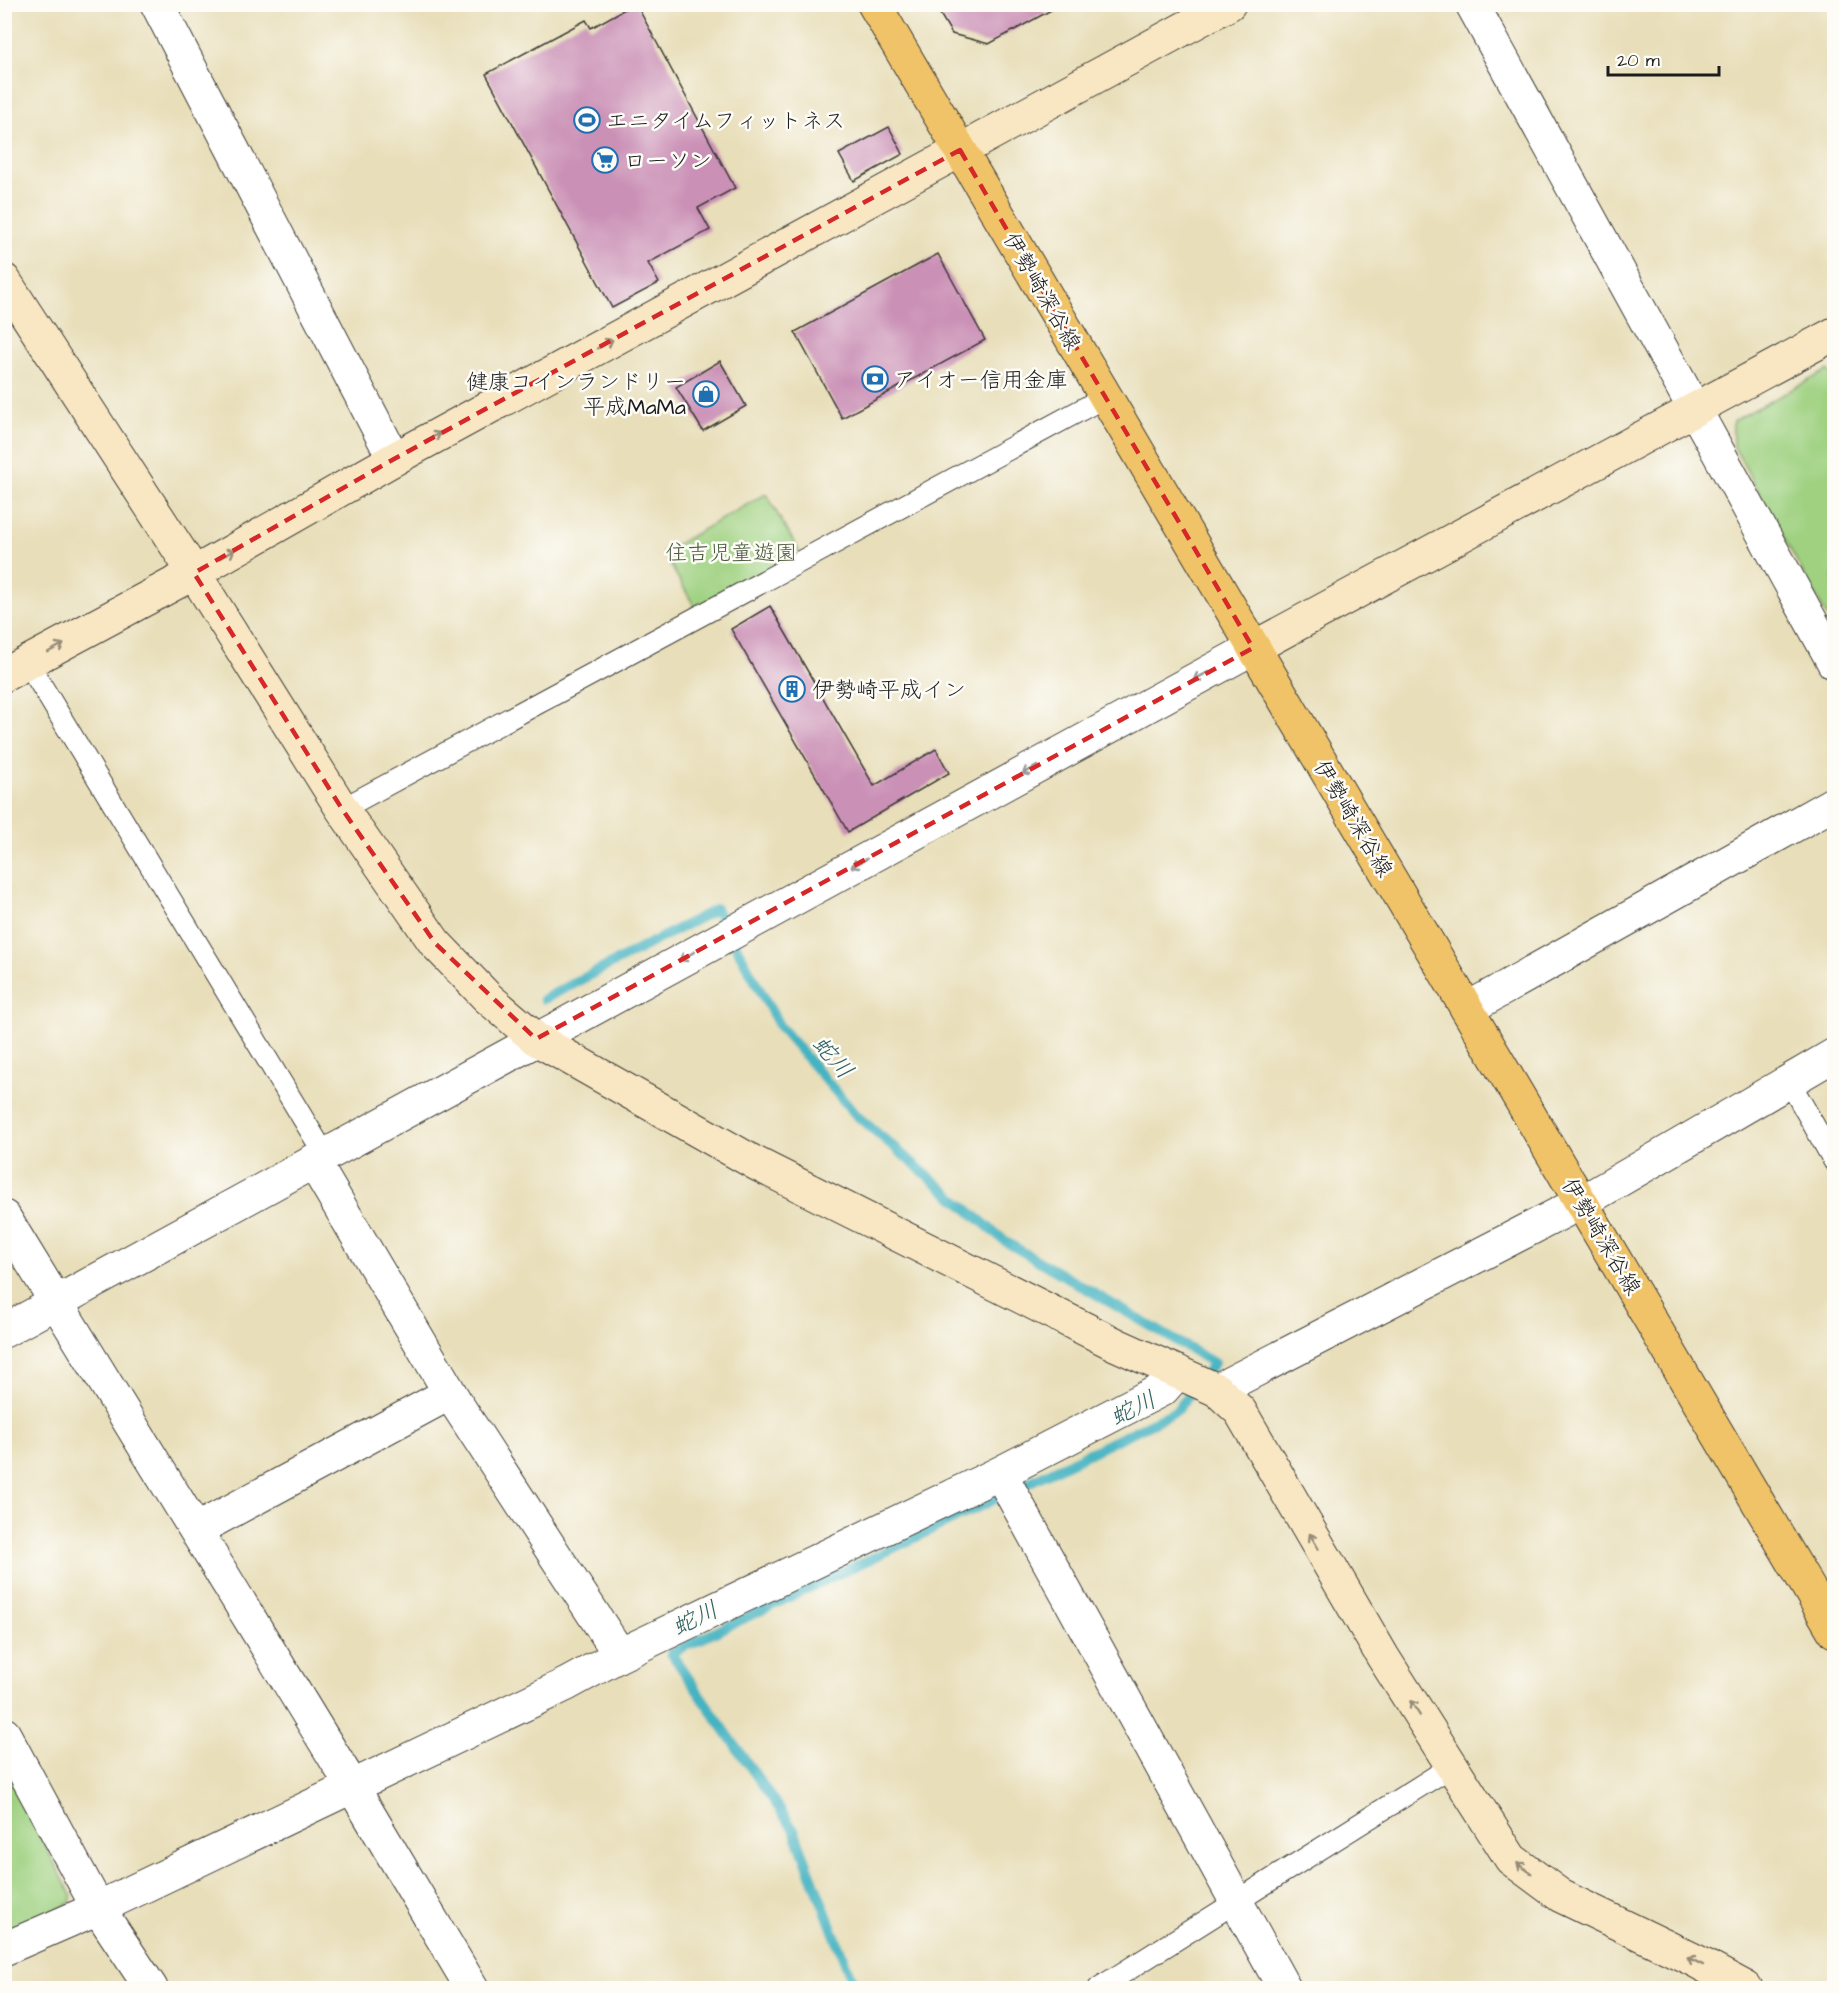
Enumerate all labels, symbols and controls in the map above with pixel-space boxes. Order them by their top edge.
scale bar [1608,39,1719,77]
text: 20 m [1617,48,1660,73]
sports icon: エニタイムフィットネス [572,105,602,135]
place label: エニタイムフィットネス [606,106,845,137]
supermarket icon: ローソン [590,145,620,175]
place label: ローソン [624,146,712,177]
street label: 伊勢崎深谷線 [995,227,1088,357]
one-way arrow [595,338,613,349]
bank icon: アイオー信用金庫 [860,364,890,394]
place label: アイオー信用金庫 [894,365,1068,396]
place label: 健康コインランドリー 平成MaMa [466,367,686,423]
shop icon: 健康コインランドリー 平成MaMa [691,379,721,409]
one-way arrow [424,431,442,442]
park label: 住吉児童遊園 [665,538,797,569]
one-way arrow [219,548,236,560]
one-way arrow [47,642,65,653]
one-way arrow [1193,670,1210,682]
building icon: 伊勢崎平成イン [777,674,807,704]
place label: 伊勢崎平成イン [812,675,966,706]
street label: 伊勢崎深谷線 [1305,754,1400,883]
one-way arrow [1022,764,1039,776]
one-way arrow [850,858,868,869]
one-way arrow [679,951,697,962]
water label: 蛇川 [804,1028,861,1087]
street label: 伊勢崎深谷線 [1553,1172,1648,1301]
water label: 蛇川 [1104,1383,1162,1435]
one-way arrow [1308,1532,1320,1549]
water label: 蛇川 [666,1593,724,1645]
one-way arrow [1409,1700,1421,1716]
one-way arrow [1516,1862,1532,1875]
one-way arrow [1686,1954,1704,1966]

